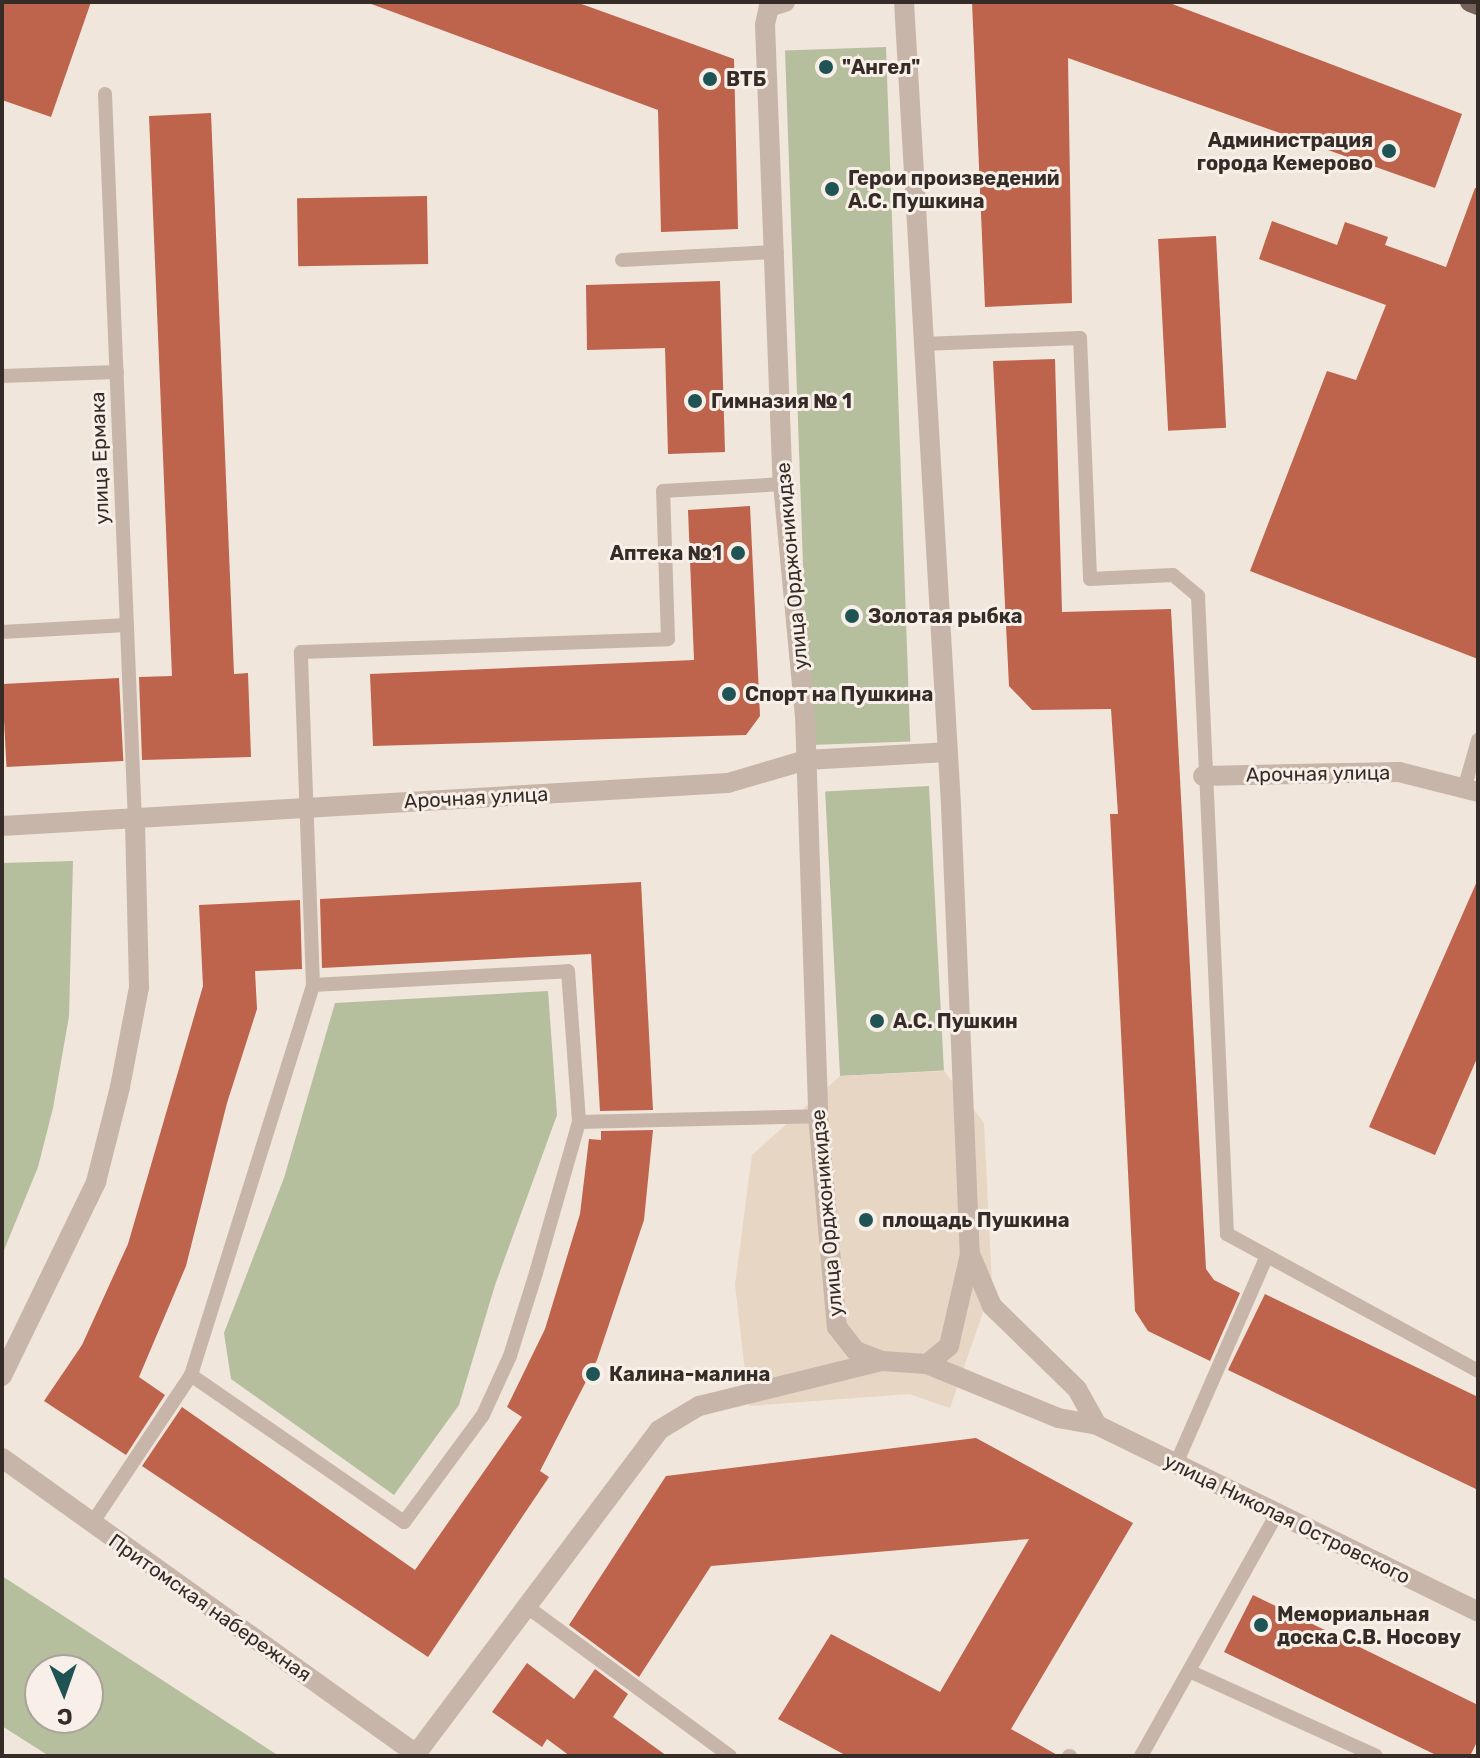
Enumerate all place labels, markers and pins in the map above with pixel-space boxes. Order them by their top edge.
place label: "Ангел" [842,55,920,79]
marker: "Ангел" [817,58,835,76]
place label: ВТБ [726,67,766,91]
marker: ВТБ [701,70,719,88]
place label: Администрация города Кемерово [1197,128,1373,175]
marker: Администрация города Кемерово [1380,142,1398,160]
place label: Герои произведений А.С. Пушкина [848,166,1059,213]
marker: Герои произведений А.С. Пушкина [823,180,841,198]
place label: Гимназия № 1 [711,389,852,413]
marker: Гимназия № 1 [686,392,704,410]
place label: Аптека №1 [610,541,722,565]
marker: Аптека №1 [729,544,747,562]
place label: Золотая рыбка [868,604,1023,628]
marker: Золотая рыбка [843,607,861,625]
place label: Спорт на Пушкина [745,682,933,706]
marker: Спорт на Пушкина [720,685,738,703]
place label: А.С. Пушкин [893,1009,1018,1033]
marker: А.С. Пушкин [868,1012,886,1030]
place label: площадь Пушкина [882,1208,1070,1232]
marker: площадь Пушкина [857,1211,875,1229]
place label: Калина-малина [609,1362,770,1386]
marker: Калина-малина [584,1365,602,1383]
place label: Мемориальная доска С.В. Носову [1277,1602,1461,1649]
marker: Мемориальная доска С.В. Носову [1252,1616,1270,1634]

